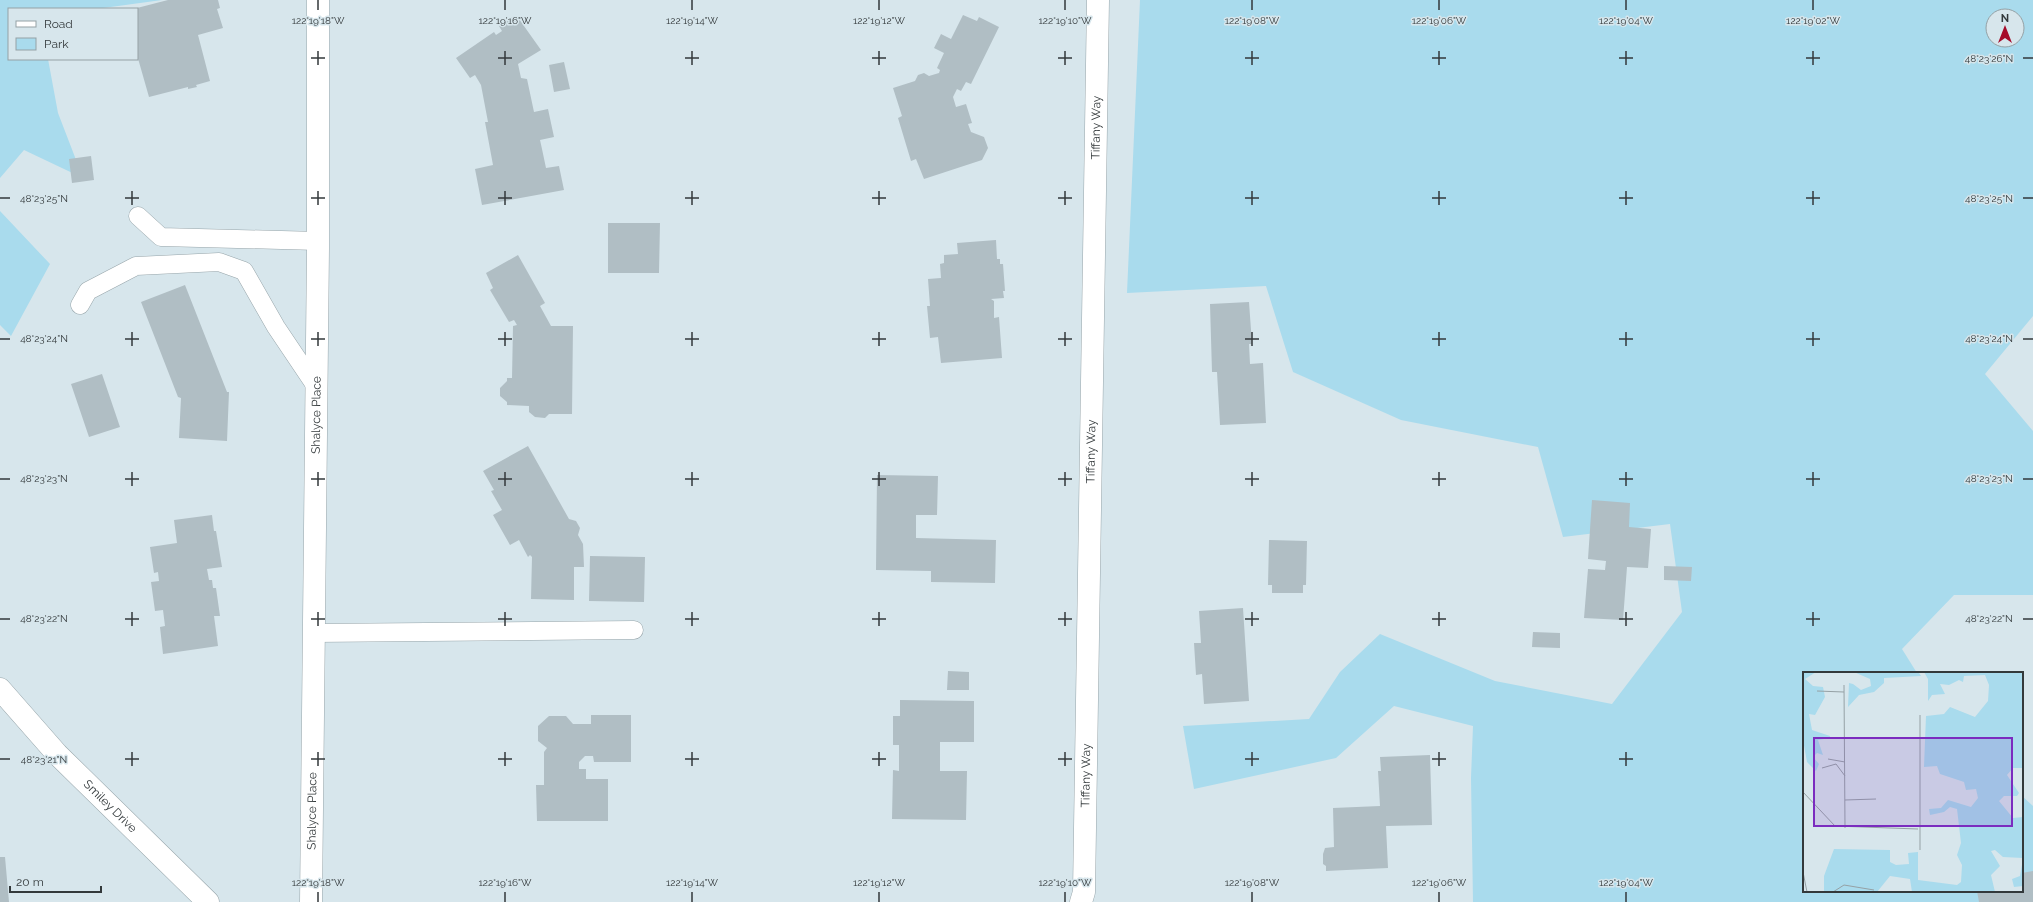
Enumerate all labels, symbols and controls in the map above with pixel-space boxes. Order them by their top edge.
legend [8,8,138,60]
north arrow [1985,8,2025,48]
text: N [2001,12,2009,25]
text: 122°19'18"W [292,15,345,26]
text: 122°19'16"W [479,15,532,26]
text: 122°19'14"W [666,15,719,26]
text: 122°19'12"W [853,15,906,26]
text: 122°19'10"W [1039,15,1092,26]
text: 122°19'08"W [1225,15,1280,26]
text: 122°19'06"W [1412,15,1467,26]
text: 122°19'04"W [1599,15,1654,26]
text: 122°19'02"W [1786,15,1840,26]
text: Road [44,17,73,31]
text: Park [44,37,69,51]
text: 48°23'26"N [1965,53,2013,64]
street label: Tiffany Way [1088,95,1104,160]
text: 48°23'25"N [20,193,68,204]
text: 48°23'25"N [1965,193,2013,204]
text: 48°23'24"N [20,333,68,344]
text: 48°23'24"N [1965,333,2013,344]
street label: Shalyce Place [309,376,324,454]
street label: Tiffany Way [1083,419,1098,484]
text: 48°23'23"N [20,473,68,484]
text: 48°23'23"N [1965,473,2013,484]
text: 48°23'22"N [20,613,68,624]
text: 48°23'22"N [1965,613,2013,624]
inset map [1803,672,2023,892]
street label: Tiffany Way [1078,743,1093,808]
text: 48°23'21"N [21,754,67,765]
street label: Shalyce Place [305,772,319,850]
street label: Smiley Drive [81,777,140,835]
scale bar [10,868,101,894]
text: 20 m [16,875,44,889]
text: 122°19'18"W [292,877,345,888]
text: 122°19'16"W [479,877,532,888]
text: 122°19'14"W [666,877,719,888]
text: 122°19'12"W [853,877,906,888]
text: 122°19'10"W [1039,877,1092,888]
text: 122°19'08"W [1225,877,1280,888]
text: 122°19'06"W [1412,877,1467,888]
text: 122°19'04"W [1599,877,1654,888]

